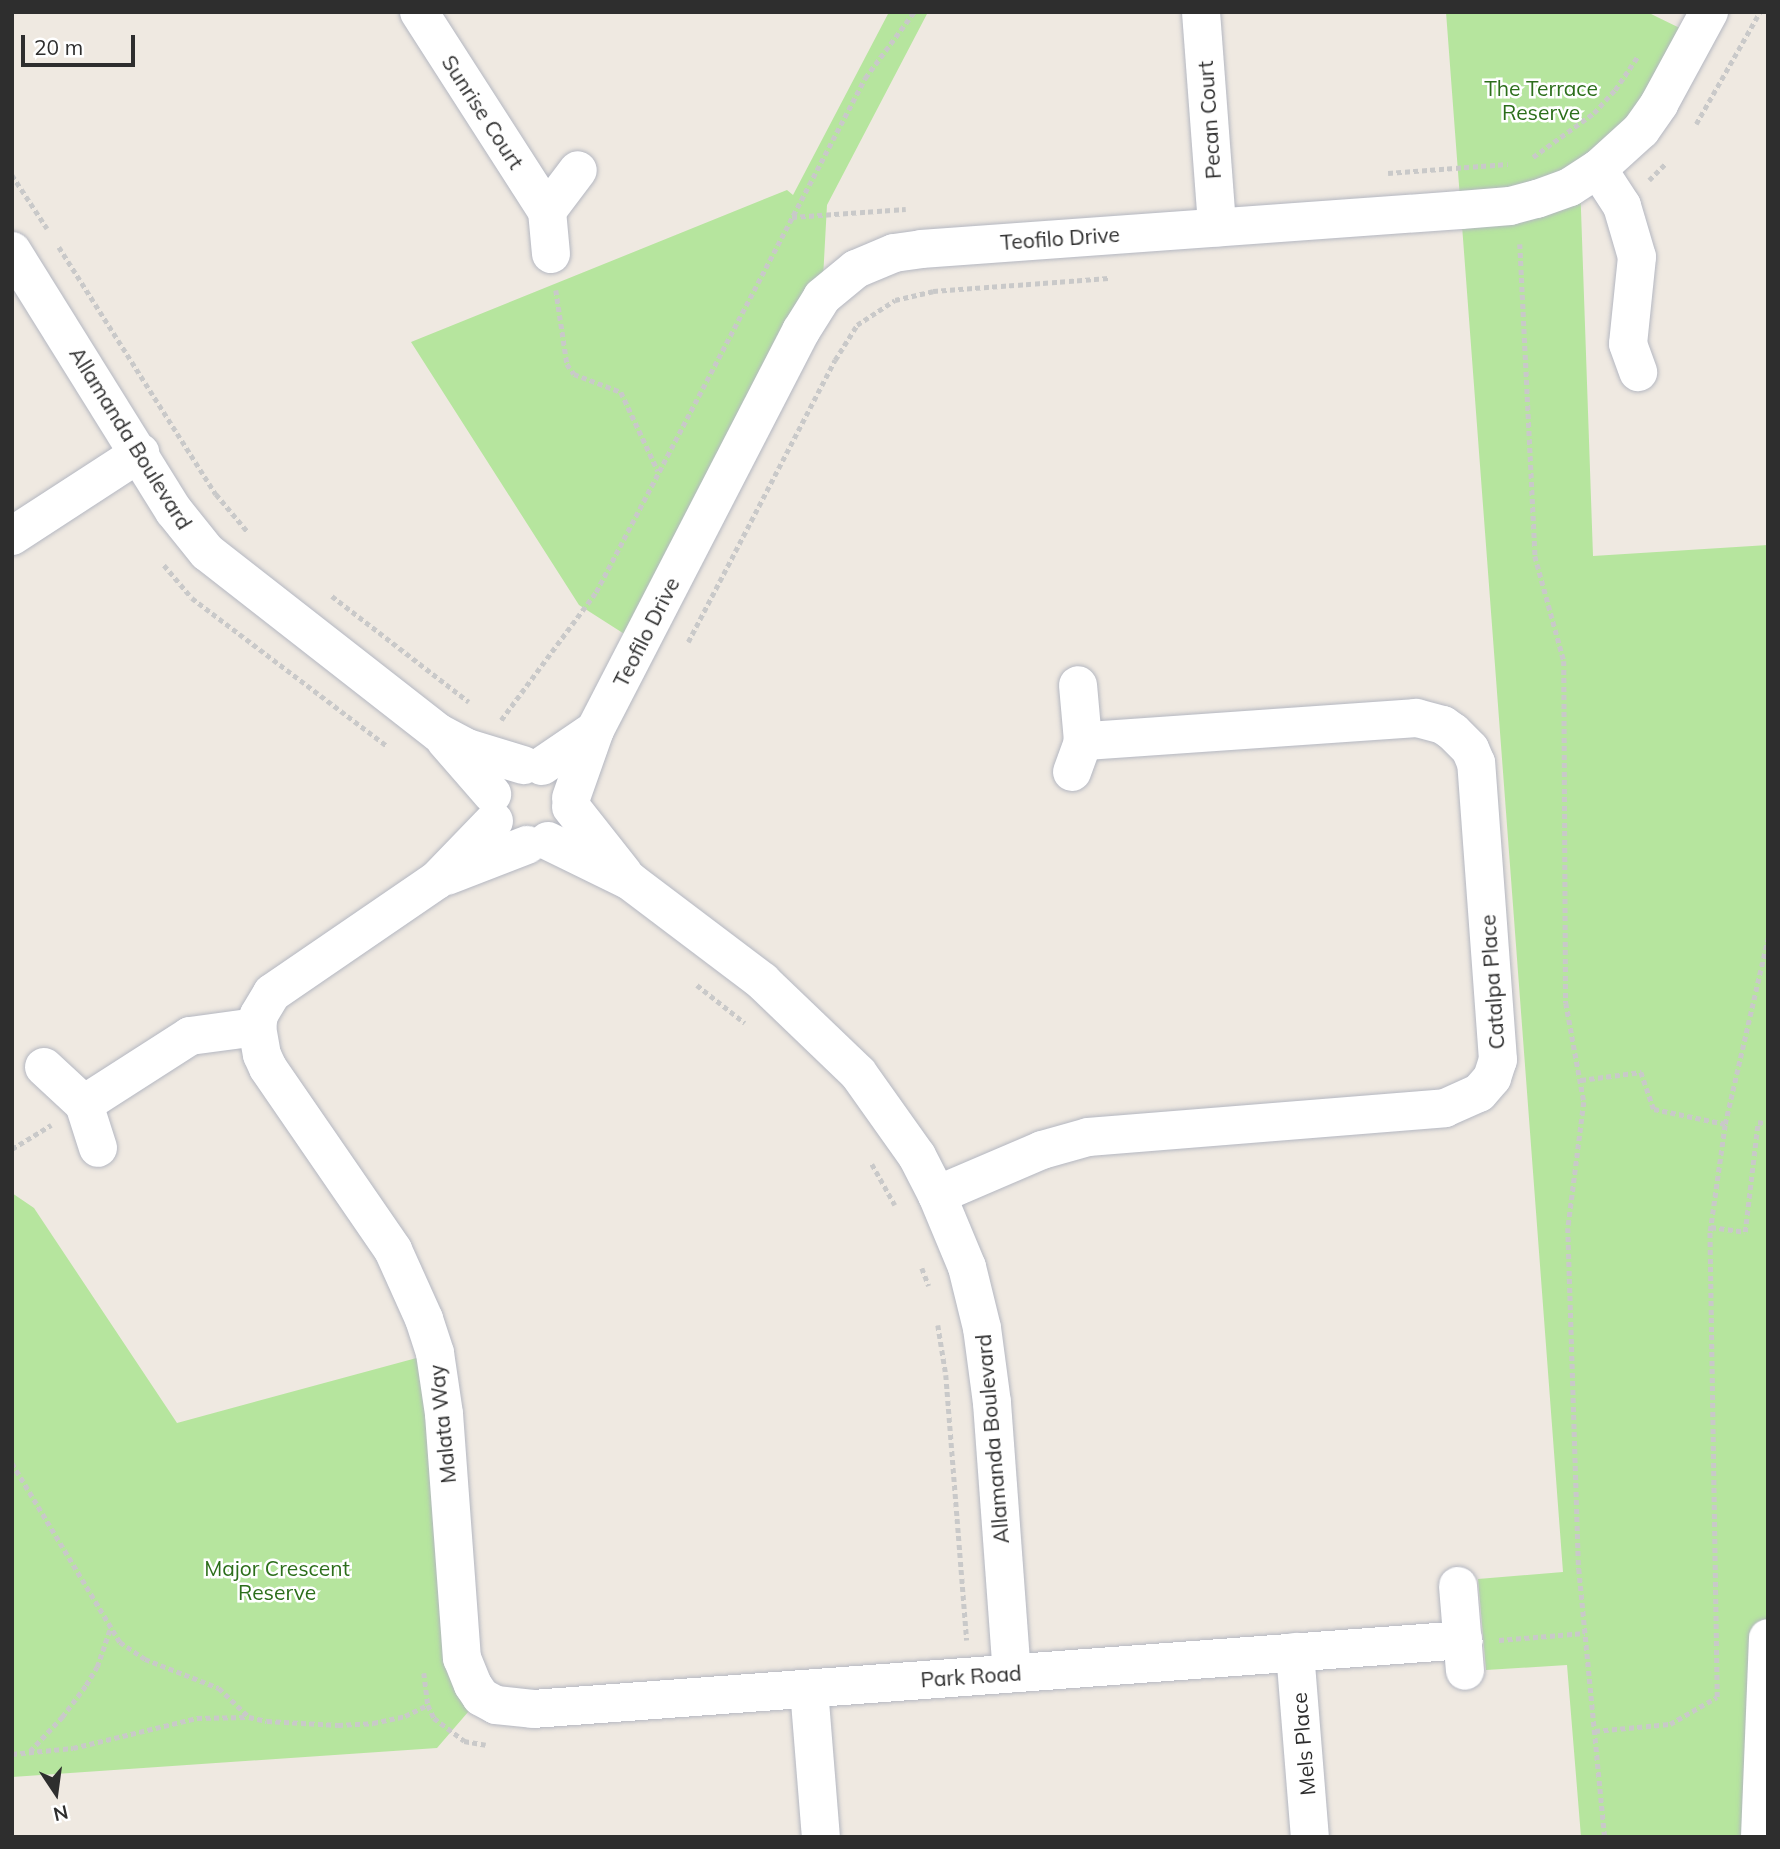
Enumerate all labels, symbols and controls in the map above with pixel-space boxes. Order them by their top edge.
scale bar [24,21,138,65]
text: 20 m [34,34,83,60]
street label: Sunrise Court [437,50,529,174]
street label: Pecan Court [1192,60,1226,180]
park label: The Terrace Reserve [1484,75,1598,125]
street label: Teofilo Drive [999,221,1121,255]
street label: Allamanda Boulevard [65,342,197,534]
street label: Teofilo Drive [608,573,684,691]
street label: Catalpa Place [1475,914,1509,1050]
street label: Allamanda Boulevard [970,1333,1014,1545]
street label: Malata Way [423,1363,461,1485]
park label: Major Crescent Reserve [204,1555,350,1605]
street label: Park Road [920,1660,1022,1692]
street label: Mels Place [1286,1691,1320,1797]
north arrow [21,1758,91,1828]
text: N [51,1800,70,1827]

